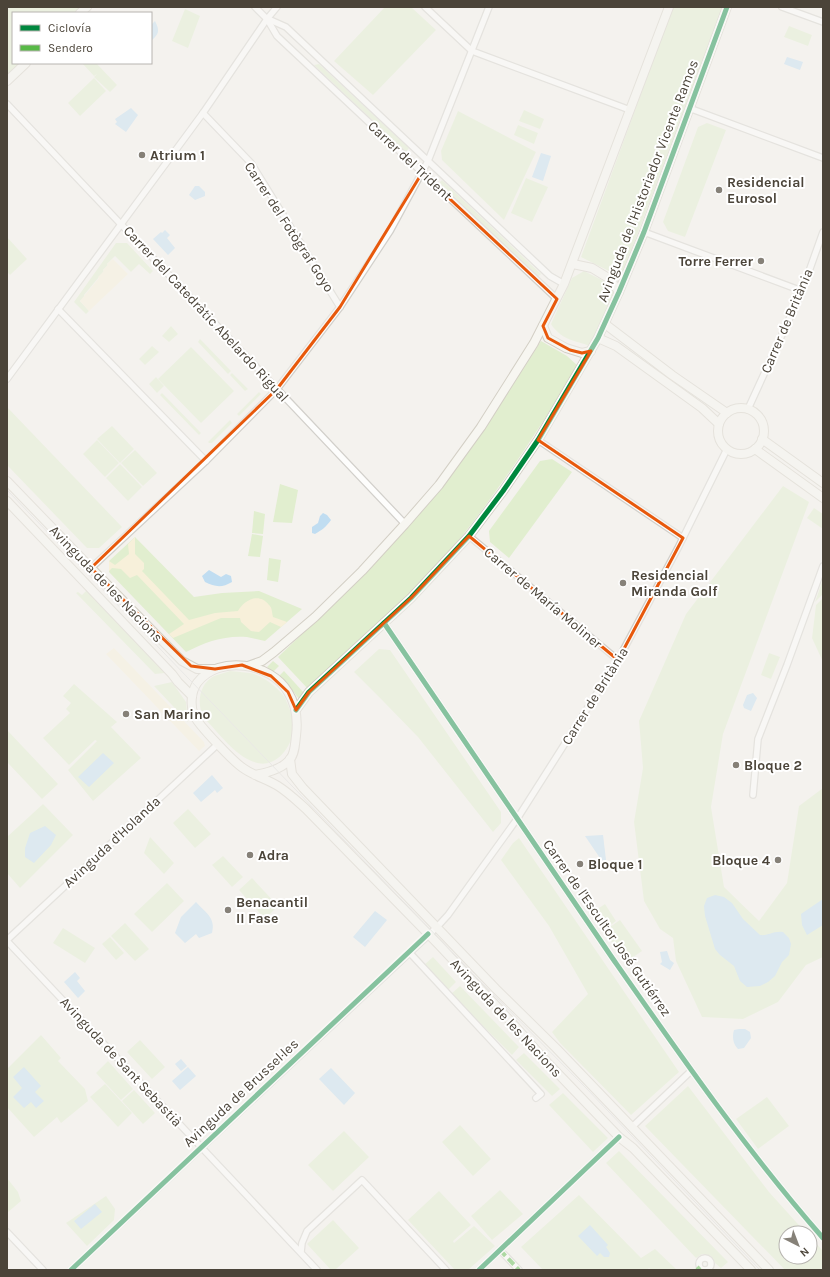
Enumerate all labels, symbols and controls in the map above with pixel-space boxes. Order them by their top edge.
legend [12,12,152,64]
text: Ciclovía [48,21,91,35]
text: Sendero [48,41,93,55]
street label: Avinguda de l'Historiador Vicente Ramos [594,58,702,304]
street label: Carrer del Trident [364,118,456,204]
place label: Atrium 1 [150,147,205,164]
marker: Atrium 1 [137,150,147,160]
street label: Carrer del Fotògraf Goyo [241,159,337,295]
place label: Residencial Eurosol [727,174,805,207]
marker: Residencial Eurosol [714,185,724,195]
street label: Carrer del Catedràtic Abelardo Rigual [120,222,292,406]
place label: Torre Ferrer [678,253,753,270]
marker: Torre Ferrer [756,256,766,266]
street label: Carrer de Britània [757,266,817,376]
street label: Avinguda de les Nacions [46,522,166,646]
street label: Carrer de María Moliner [480,544,606,653]
place label: Residencial Miranda Golf [631,567,718,600]
marker: Residencial Miranda Golf [618,578,628,588]
street label: Carrer de Britània [558,644,632,748]
place label: San Marino [134,706,211,723]
marker: San Marino [121,709,131,719]
place label: Bloque 2 [744,757,802,774]
marker: Bloque 2 [731,760,741,770]
street label: Avinguda d'Holanda [60,793,164,891]
street label: Carrer de l'Escultor José Gutiérrez [539,836,675,1020]
place label: Adra [258,847,289,864]
marker: Adra [245,850,255,860]
place label: Bloque 4 [712,852,771,869]
marker: Bloque 4 [773,855,783,865]
place label: Bloque 1 [588,856,643,873]
marker: Bloque 1 [575,859,585,869]
place label: Benacantil II Fase [236,894,308,927]
marker: Benacantil II Fase [223,905,233,915]
street label: Avinguda de les Nacions [447,955,565,1081]
street label: Avinguda de Sant Sebastià [56,994,186,1130]
street label: Avinguda de Brussel·les [180,1035,302,1151]
north arrow [778,1225,818,1265]
text: N [797,1245,812,1260]

